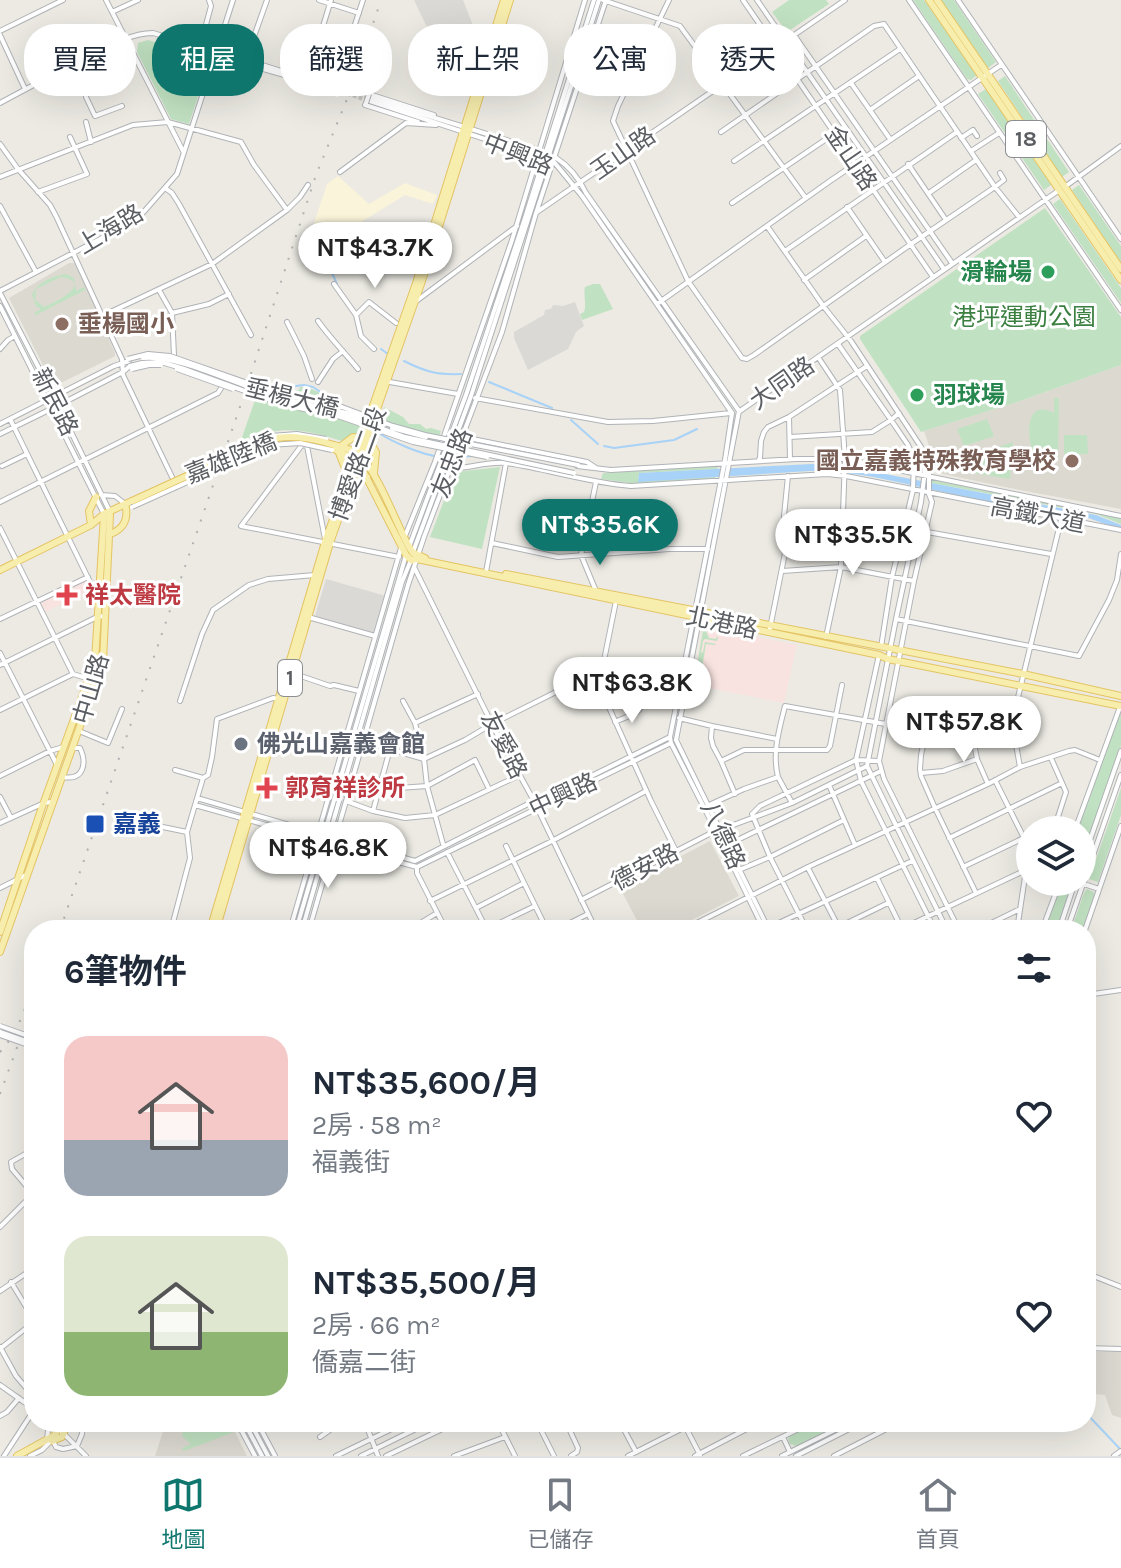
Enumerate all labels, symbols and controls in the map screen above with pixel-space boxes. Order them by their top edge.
chip: 買屋 [24,24,136,96]
chip: 租屋 [152,24,264,96]
chip: 篩選 [280,24,392,96]
chip: 新上架 [408,24,548,96]
chip: 公寓 [564,24,676,96]
chip: 透天 [692,24,804,96]
street label: 金山路 [819,120,883,196]
street label: 玉山路 [585,121,661,185]
road number: 18 [1006,121,1046,157]
street label: 中興路 [479,128,557,180]
street label: 上海路 [72,198,148,260]
pin: NT$43.7K [292,222,458,290]
text: NT$43.7K [316,232,434,263]
place label: 滑輪場 [960,258,1032,286]
marker: 滑輪場 [1039,263,1057,281]
park label: 港坪運動公園 [952,303,1096,331]
place label: 垂楊國小 [78,310,174,338]
marker: 垂楊國小 [53,315,71,333]
street label: 大同路 [744,351,820,415]
street label: 新民路 [26,364,84,440]
street label: 垂楊大橋 [242,373,342,423]
place label: 羽球場 [933,381,1005,409]
marker: 羽球場 [908,386,926,404]
street label: 博愛路二段 [324,403,392,525]
street label: 友忠路 [426,424,478,502]
street label: 嘉雄陸橋 [181,427,281,489]
place label: 國立嘉義特殊教育學校 [816,447,1056,475]
marker: 國立嘉義特殊教育學校 [1063,452,1081,470]
street label: 高鐵大道 [988,492,1088,538]
pin: NT$35.6K [517,499,683,567]
text: NT$35.6K [540,509,660,540]
pin: NT$35.5K [770,509,936,577]
text: NT$35.5K [793,519,913,550]
place label: 祥太醫院 [85,581,181,609]
marker: 祥太醫院 [56,584,78,606]
street label: 北港路 [684,602,760,644]
street label: 中山路 [68,651,114,727]
pin: NT$63.8K [549,657,715,725]
road number: 1 [278,660,302,696]
text: NT$63.8K [571,667,693,698]
pin: NT$57.8K [881,696,1047,764]
text: NT$57.8K [905,706,1023,737]
street label: 友愛路 [475,707,533,783]
place label: 佛光山嘉義會館 [257,730,425,758]
marker: 佛光山嘉義會館 [232,735,250,753]
street label: 中興路 [524,767,602,823]
place label: 郭育祥診所 [285,774,405,802]
marker: 郭育祥診所 [256,777,278,799]
street label: 八德路 [695,796,751,874]
place label: 嘉義 [113,810,161,838]
marker: 嘉義 [84,813,106,835]
map controls [1016,816,1096,896]
button: layers [1016,816,1096,896]
pin: NT$46.8K [245,822,411,890]
text: NT$46.8K [267,832,389,863]
street label: 德安路 [607,838,683,896]
icon: filters [1012,946,1056,990]
text: 6筆物件 [64,952,187,992]
text: NT$35,600/月 [312,1063,541,1103]
icon: home [128,1068,224,1164]
icon: heart [1012,1094,1056,1138]
text: 2房 · 58 m² [312,1110,442,1141]
text: 福義街 [312,1147,390,1178]
text: NT$35,500/月 [312,1263,540,1303]
icon: home [128,1268,224,1364]
icon: heart [1012,1294,1056,1338]
text: 2房 · 66 m² [312,1310,441,1341]
text: 僑嘉二街 [312,1347,416,1378]
tab: 地圖 [161,1473,205,1553]
tab: 已儲存 [527,1473,594,1553]
tab: 首頁 [916,1473,960,1553]

